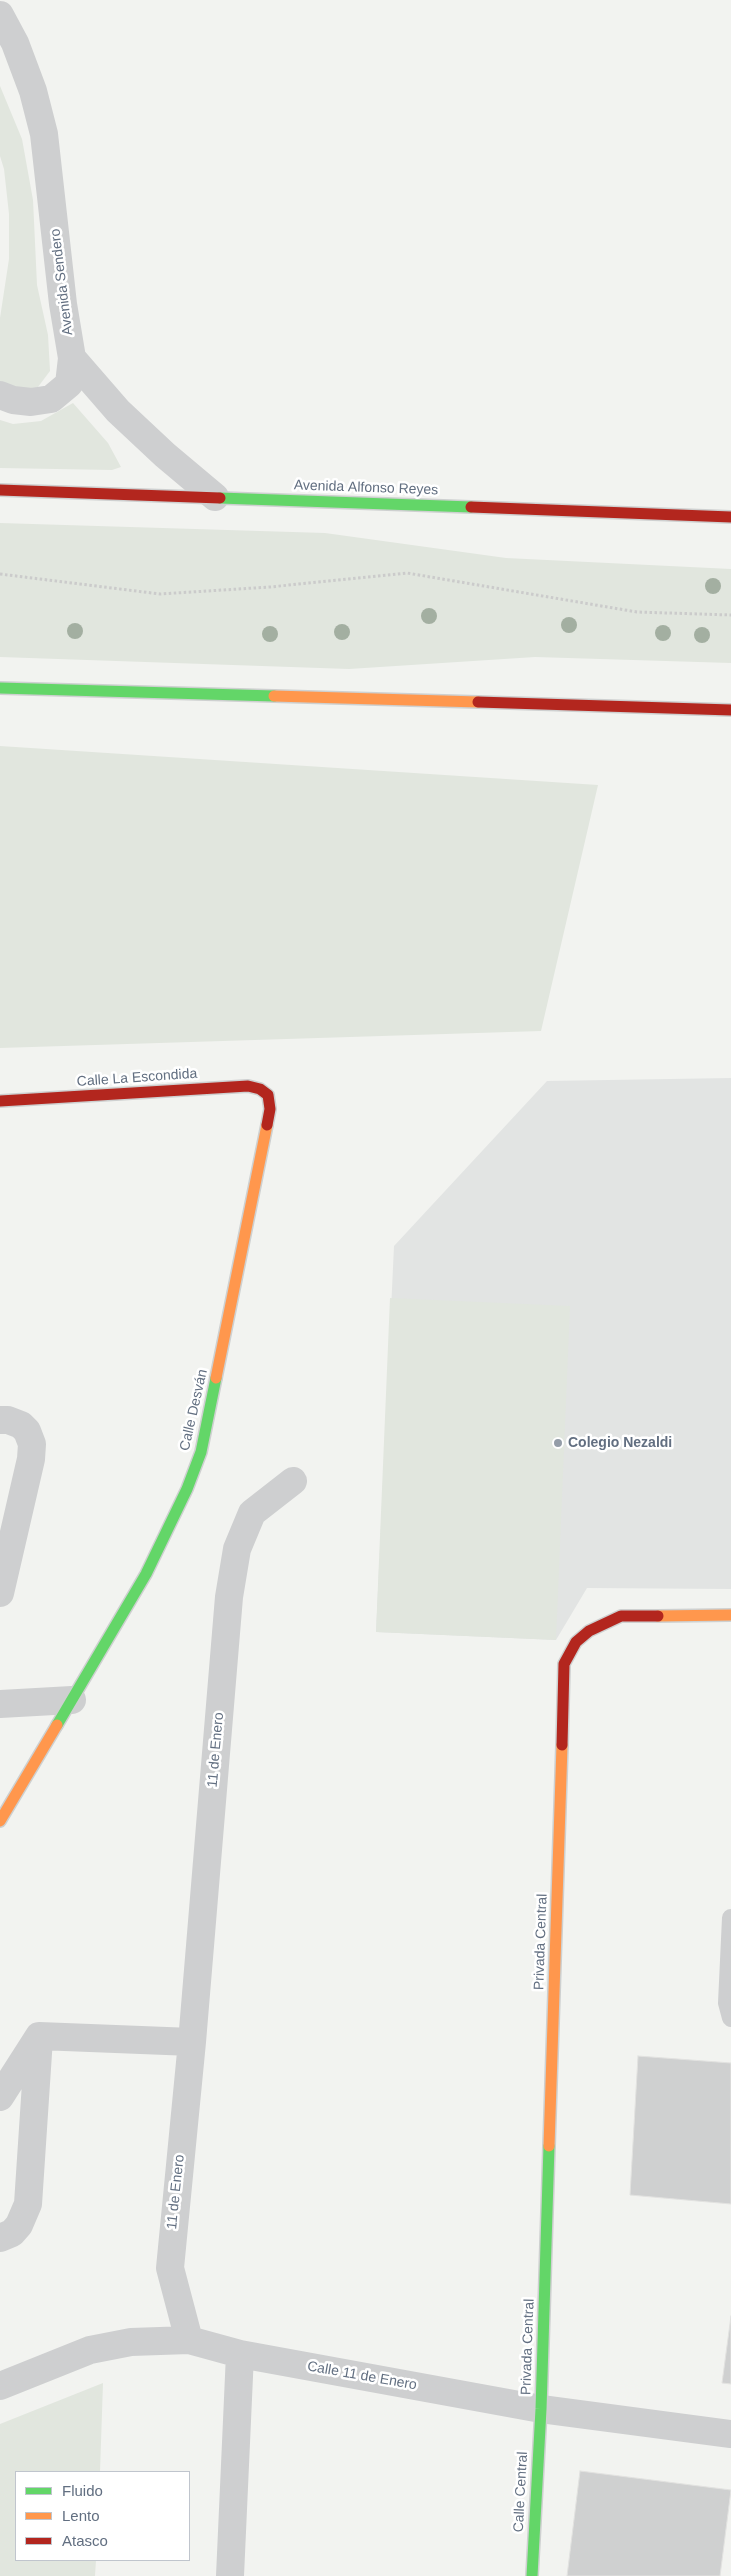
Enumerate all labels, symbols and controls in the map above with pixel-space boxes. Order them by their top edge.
street label: Avenida Sendero [47,228,77,336]
street label: Avenida Alfonso Reyes [294,477,438,499]
street label: Calle La Escondida [76,1065,198,1091]
street label: Calle Desván [176,1368,212,1452]
place label: Colegio Nezaldi [568,1435,672,1451]
marker: Colegio Nezaldi [552,1437,564,1449]
street label: 11 de Enero [204,1712,228,1788]
street label: Privada Central [531,1893,551,1991]
street label: 11 de Enero [164,2154,188,2230]
street label: Privada Central [518,2298,538,2396]
street label: Calle 11 de Enero [306,2358,418,2394]
street label: Calle Central [510,2451,532,2533]
legend [15,2471,190,2561]
text: Fluido [62,2482,103,2499]
text: Lento [62,2507,100,2524]
text: Atasco [62,2532,108,2549]

